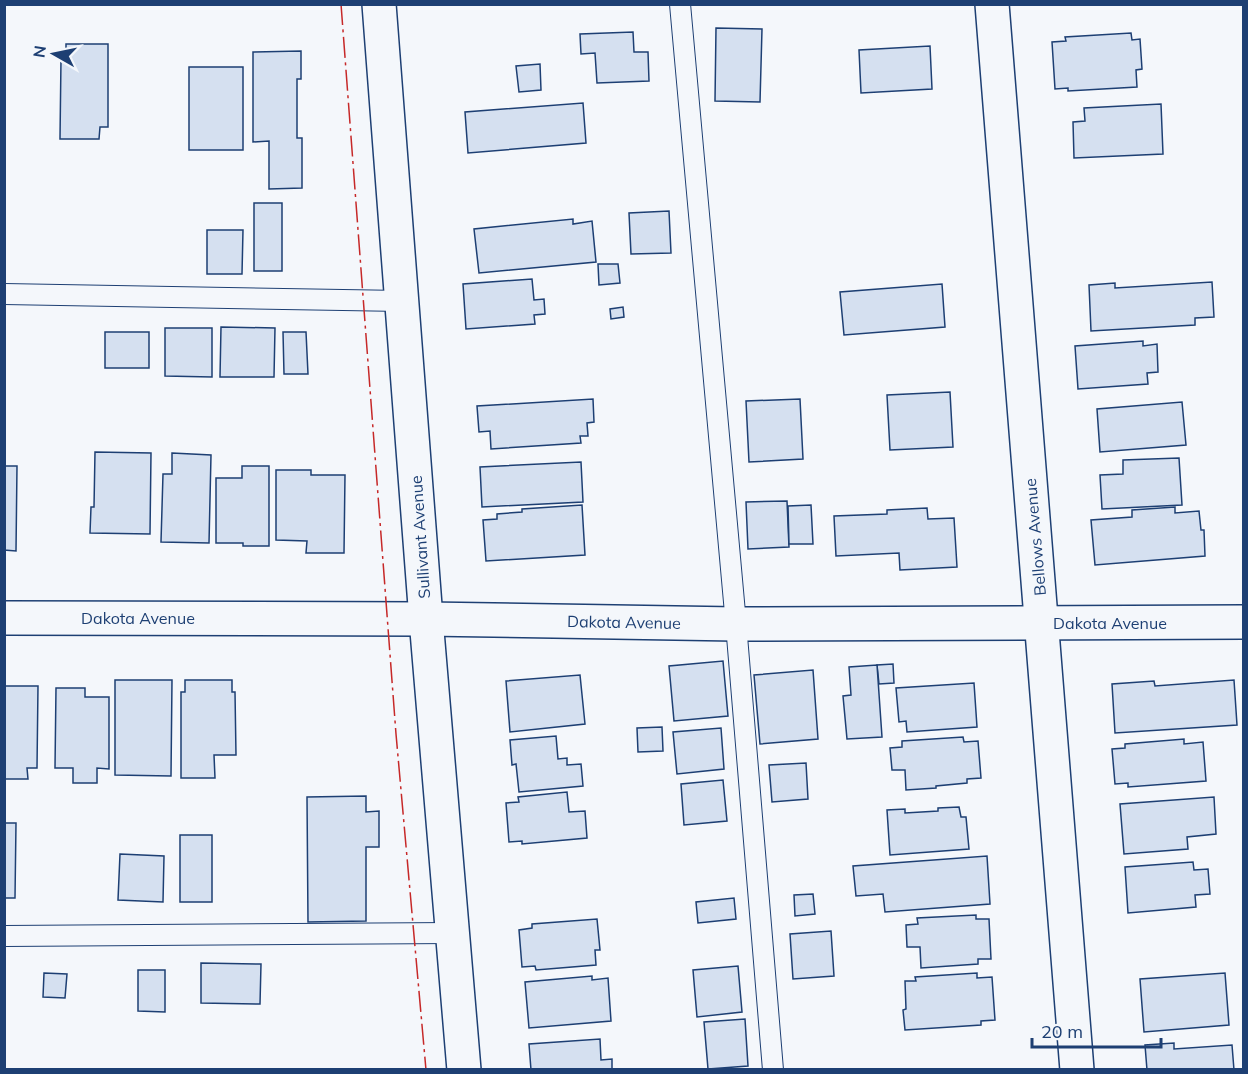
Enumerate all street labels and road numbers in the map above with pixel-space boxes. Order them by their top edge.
street label: Sullivant Avenue [406,475,434,599]
street label: Bellows Avenue [1020,477,1050,597]
street label: Dakota Avenue [81,608,195,628]
street label: Dakota Avenue [567,611,681,633]
street label: Dakota Avenue [1053,613,1167,633]

